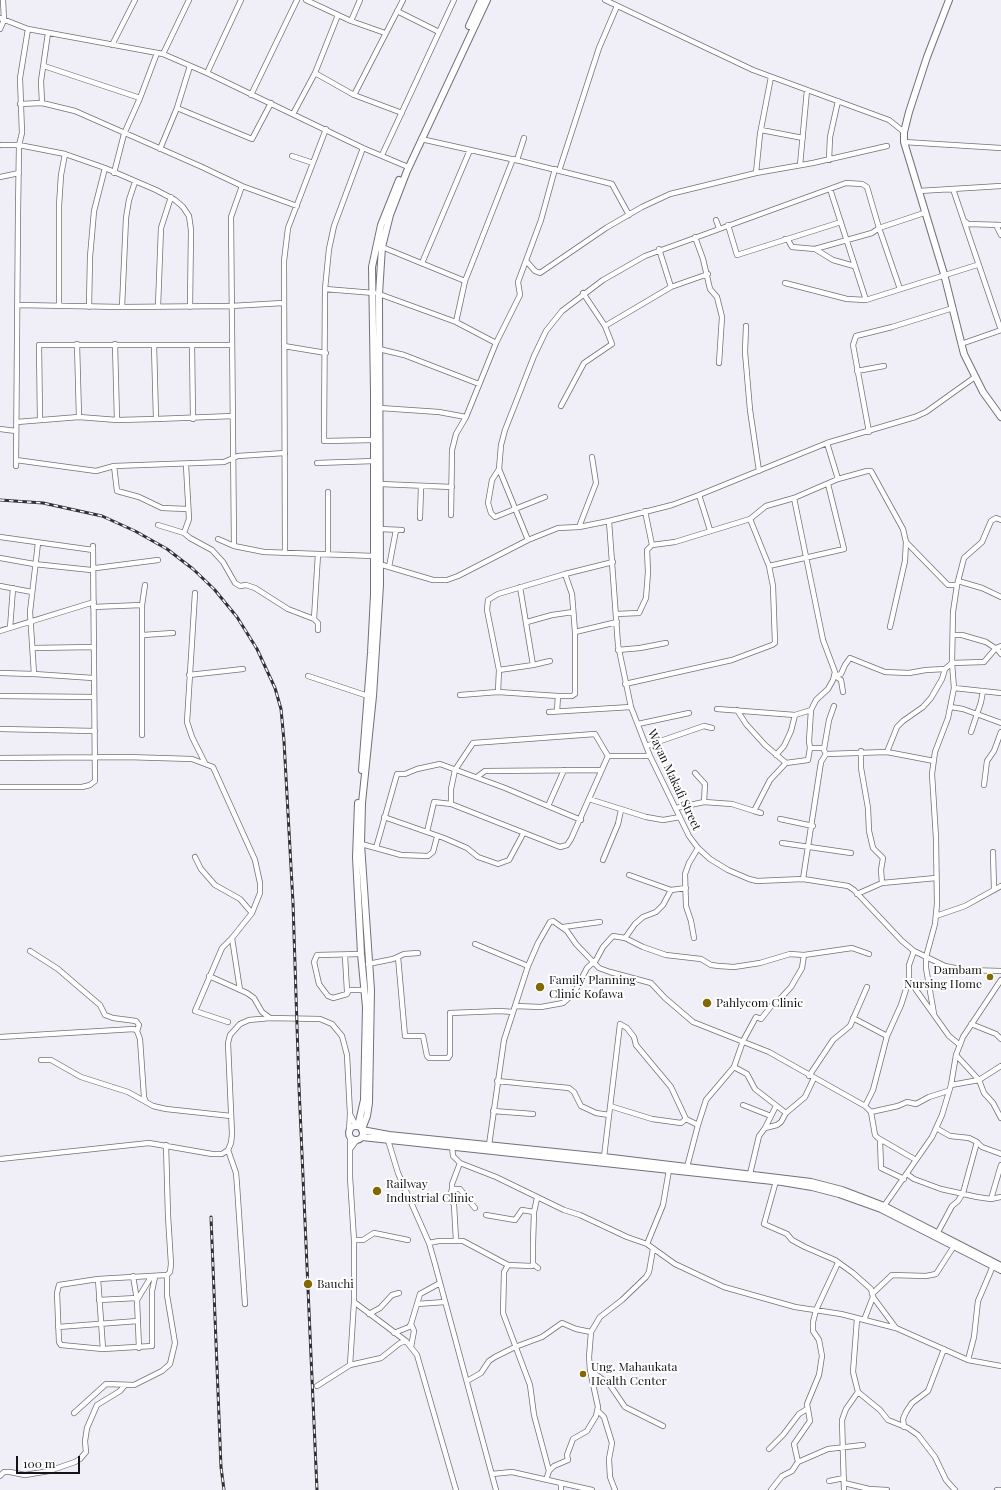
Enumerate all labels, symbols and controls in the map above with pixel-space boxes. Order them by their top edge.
street label: Wayan Makafi Street [644,727,704,833]
place label: Dambam Nursing Home [904,963,982,991]
marker: Dambam Nursing Home [985,972,995,982]
place label: Family Planning Clinic Kofawa [549,973,636,1001]
marker: Family Planning Clinic Kofawa [534,981,546,993]
place label: Pahlycom Clinic [716,996,803,1010]
marker: Pahlycom Clinic [701,997,713,1009]
place label: Railway Industrial Clinic [386,1177,474,1205]
marker: Railway Industrial Clinic [371,1185,383,1197]
place label: Bauchi [317,1277,354,1291]
marker: Bauchi [302,1278,314,1290]
place label: Ung. Mahaukata Health Center [591,1360,677,1388]
marker: Ung. Mahaukata Health Center [578,1369,588,1379]
scale bar [18,1448,82,1474]
text: 100 m [23,1455,55,1471]

